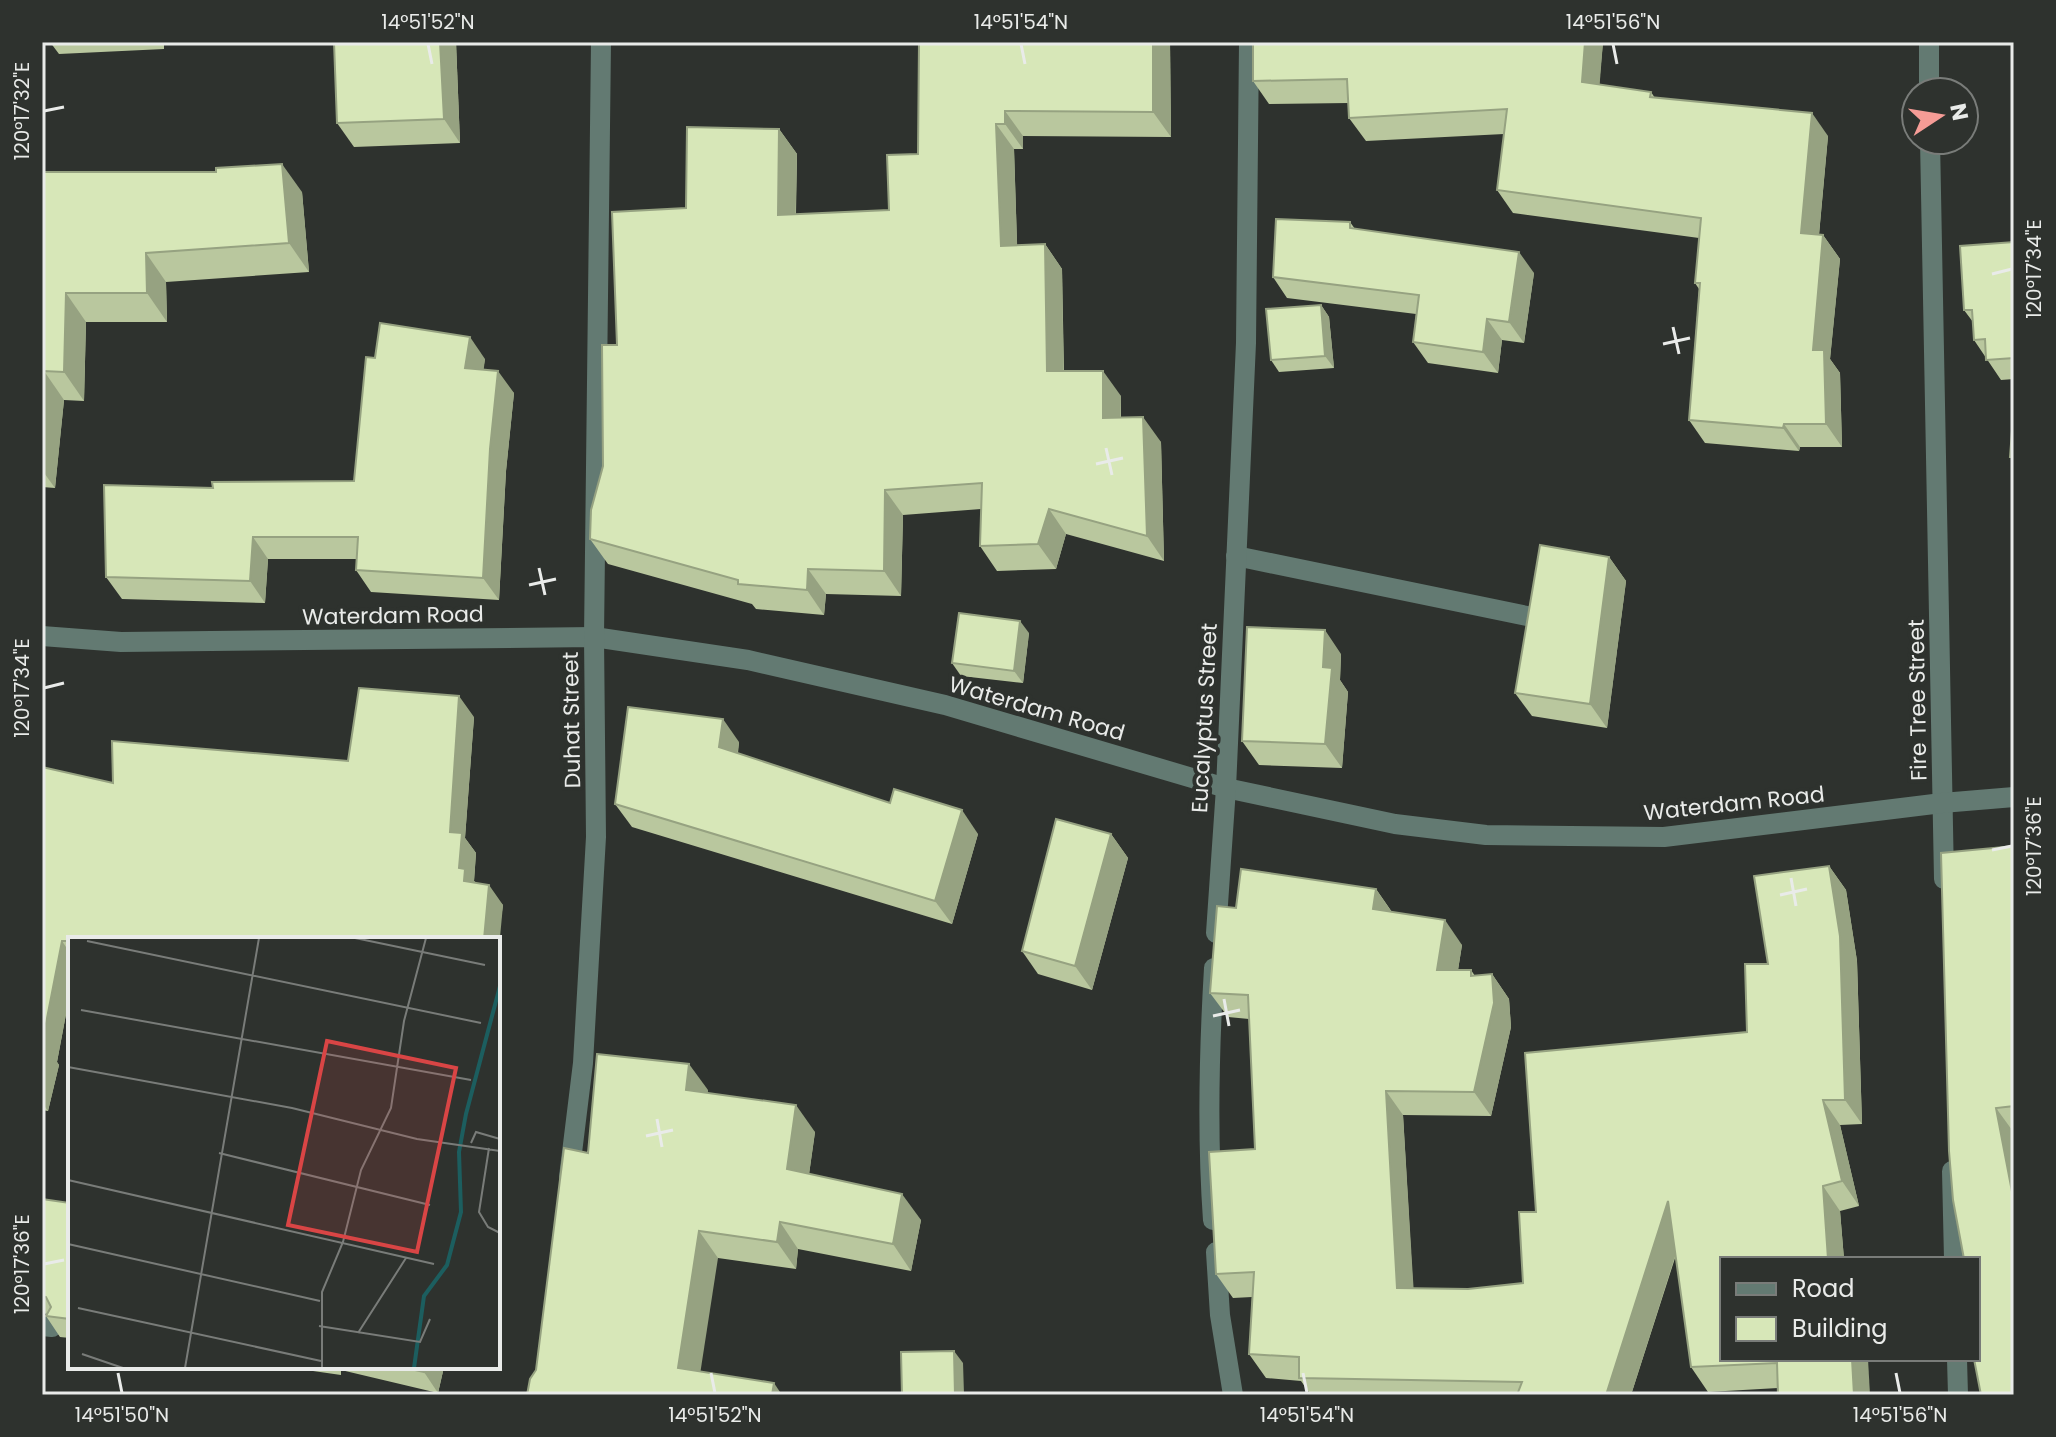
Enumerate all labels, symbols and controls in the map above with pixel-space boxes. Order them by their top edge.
text: 14°51'52"N [381,8,475,36]
text: 14°51'54"N [974,8,1068,36]
text: 14°51'56"N [1566,8,1660,36]
text: 120°17'32"E [8,62,36,160]
north arrow [1900,76,1980,156]
text: N [1942,101,1976,123]
text: 120°17'34"E [2020,219,2048,319]
street label: Waterdam Road [302,598,484,633]
street label: Fire Tree Street [1901,619,1934,781]
street label: Eucalyptus Street [1184,622,1225,814]
text: 120°17'34"E [8,638,36,738]
street label: Duhat Street [555,651,588,789]
street label: Waterdam Road [945,669,1128,748]
street label: Waterdam Road [1642,779,1826,828]
text: 120°17'36"E [2020,796,2048,896]
inset map [68,937,500,1369]
text: 120°17'36"E [8,1214,36,1314]
legend [1720,1257,1980,1361]
text: Road [1792,1272,1854,1305]
text: Building [1792,1312,1888,1345]
text: 14°51'50"N [75,1401,169,1429]
text: 14°51'52"N [668,1401,762,1429]
text: 14°51'54"N [1260,1401,1354,1429]
text: 14°51'56"N [1853,1401,1947,1429]

